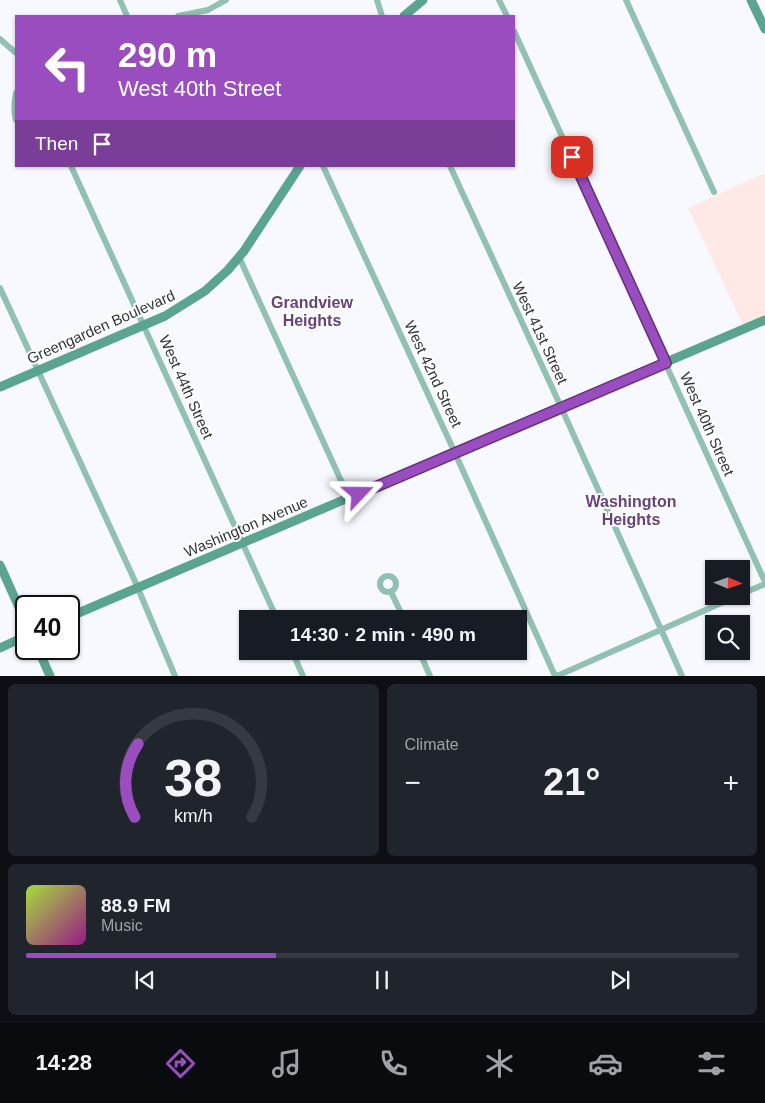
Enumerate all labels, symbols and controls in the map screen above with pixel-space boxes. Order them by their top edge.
icon: left [35,35,100,100]
text: 290 m [118,35,217,74]
text: West 40th Street [118,76,281,101]
icon: arrive [88,130,116,158]
text: Then [35,133,78,154]
pin [551,136,593,178]
icon: arrive [558,143,586,171]
street label: West 41st Street [509,279,572,387]
street label: Greengarden Boulevard [24,286,177,367]
district label: Grandview Heights [271,294,353,329]
street label: West 42nd Street [401,318,466,431]
street label: West 44th Street [156,332,217,442]
street label: West 40th Street [677,369,738,479]
position arrow [332,467,384,519]
street label: Washington Avenue [181,493,310,560]
district label: Washington Heights [586,493,676,528]
north arrow [705,560,750,605]
map controls [705,560,750,660]
speed limit sign: 40 [15,595,80,660]
button: search [705,615,750,660]
text: 14:30 · 2 min · 490 m [290,624,476,645]
text: Climate [405,736,459,753]
text: 38 [164,749,222,807]
text: 21° [543,761,600,803]
text: − [405,767,421,798]
text: + [723,767,739,798]
text: km/h [174,806,213,826]
text: 88.9 FM [101,895,171,916]
text: Music [101,917,143,934]
icon: previous [131,966,159,994]
icon: pause [368,966,396,994]
icon: next [606,966,634,994]
icon: directions [163,1046,198,1081]
icon: music [269,1046,304,1081]
icon: phone [376,1046,411,1081]
icon: climate [482,1046,517,1081]
icon: car [588,1046,623,1081]
icon: filters [694,1046,729,1081]
text: 14:28 [36,1050,92,1075]

